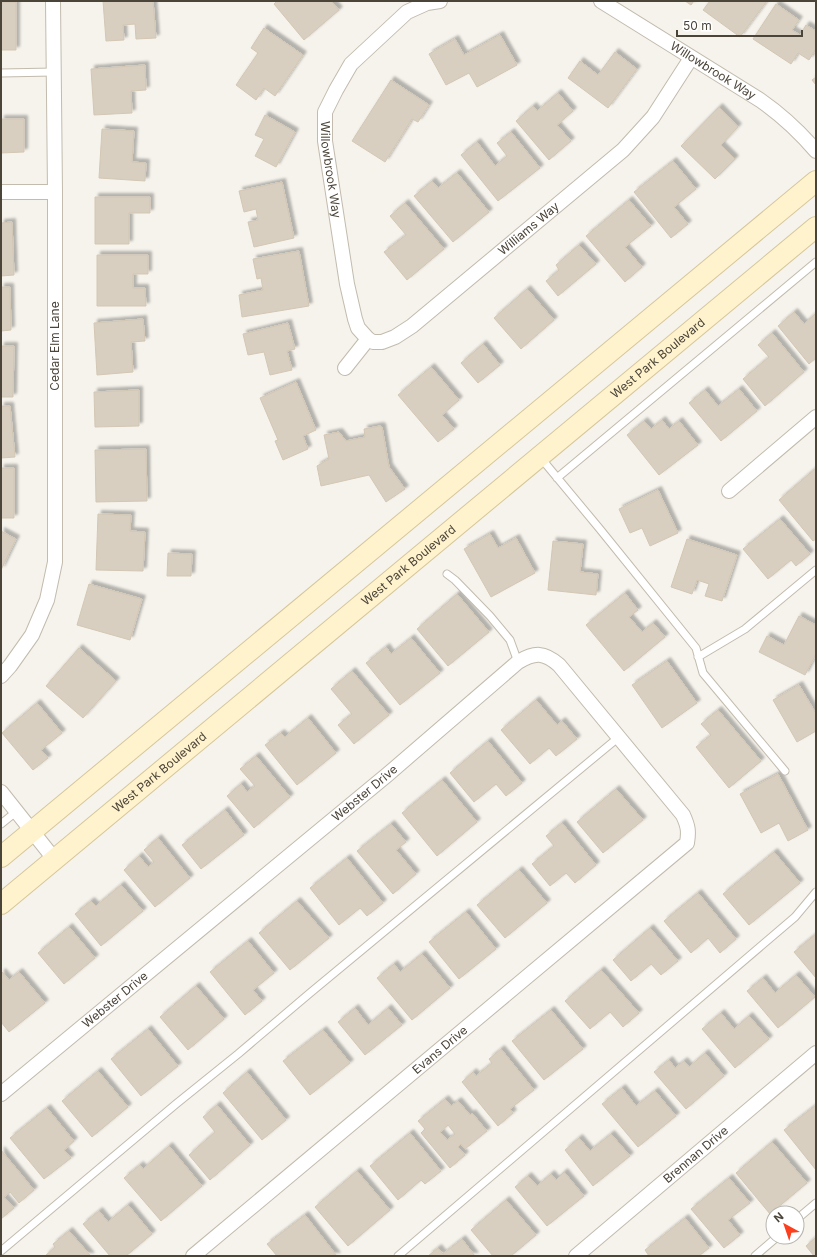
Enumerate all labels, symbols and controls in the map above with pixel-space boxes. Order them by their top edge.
scale bar [677,12,802,38]
text: 50 m [683,18,712,33]
street label: Willowbrook Way [668,38,759,103]
street label: Willowbrook Way [318,121,345,219]
street label: Williams Way [495,198,562,258]
street label: Cedar Elm Lane [47,301,62,391]
street label: West Park Boulevard [607,314,708,401]
street label: West Park Boulevard [358,522,459,608]
street label: West Park Boulevard [109,729,209,815]
street label: Webster Drive [329,761,400,824]
street label: Webster Drive [79,968,151,1031]
street label: Evans Drive [409,1022,470,1077]
street label: Brennan Drive [660,1123,731,1186]
north arrow [765,1205,805,1245]
text: N [771,1209,786,1225]

